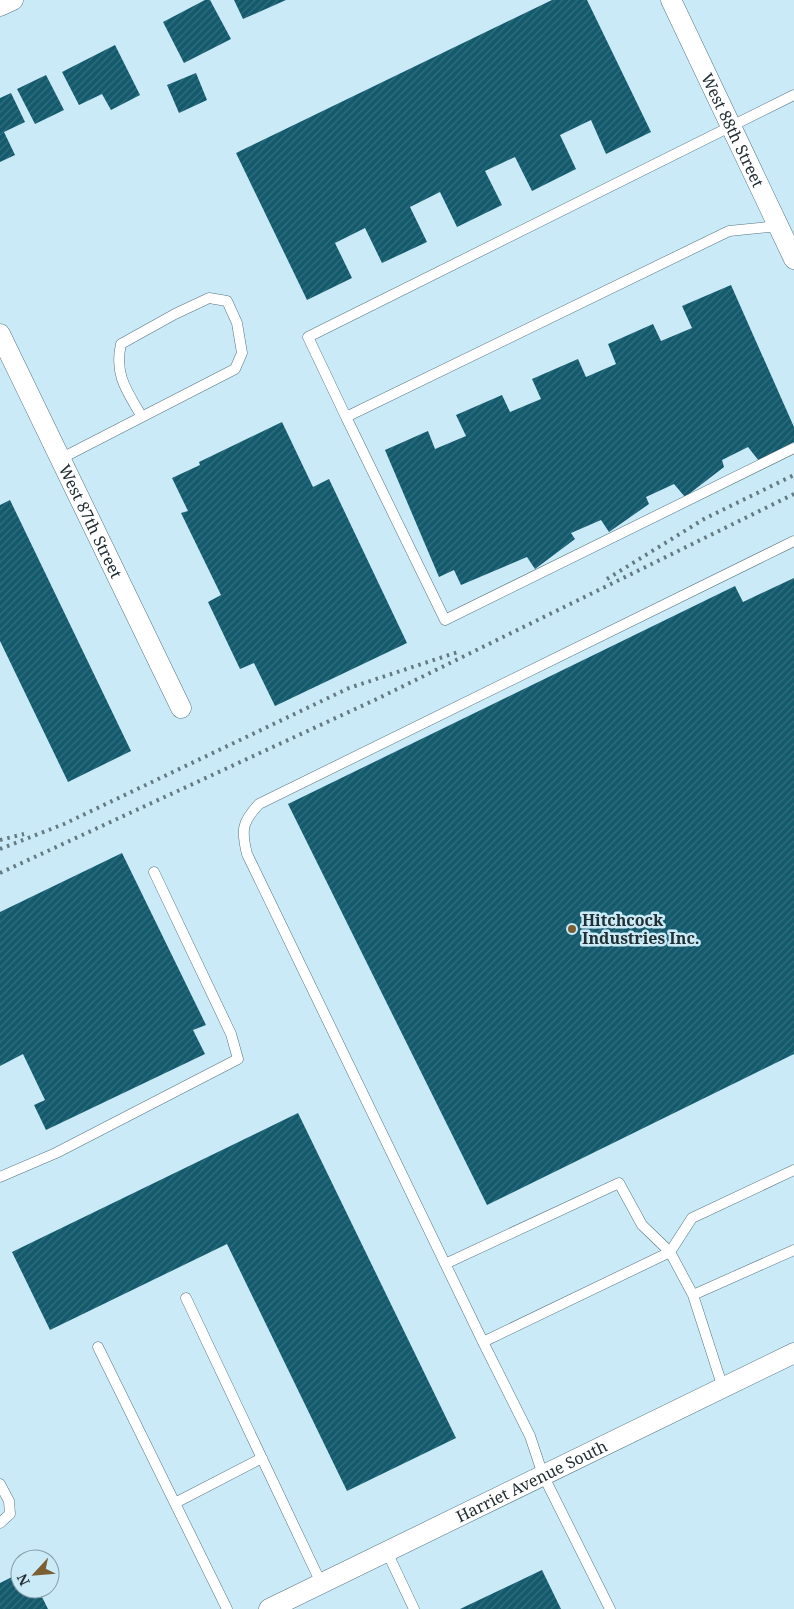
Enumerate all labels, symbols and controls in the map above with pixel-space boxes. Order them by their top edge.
street label: West 88th Street [696,69,769,191]
street label: West 87th Street [54,461,128,582]
place label: Hitchcock Industries Inc. [582,909,700,949]
marker: Hitchcock Industries Inc. [566,923,578,935]
street label: Harriet Avenue South [452,1435,611,1527]
north arrow [10,1549,60,1599]
text: N [12,1571,34,1589]

